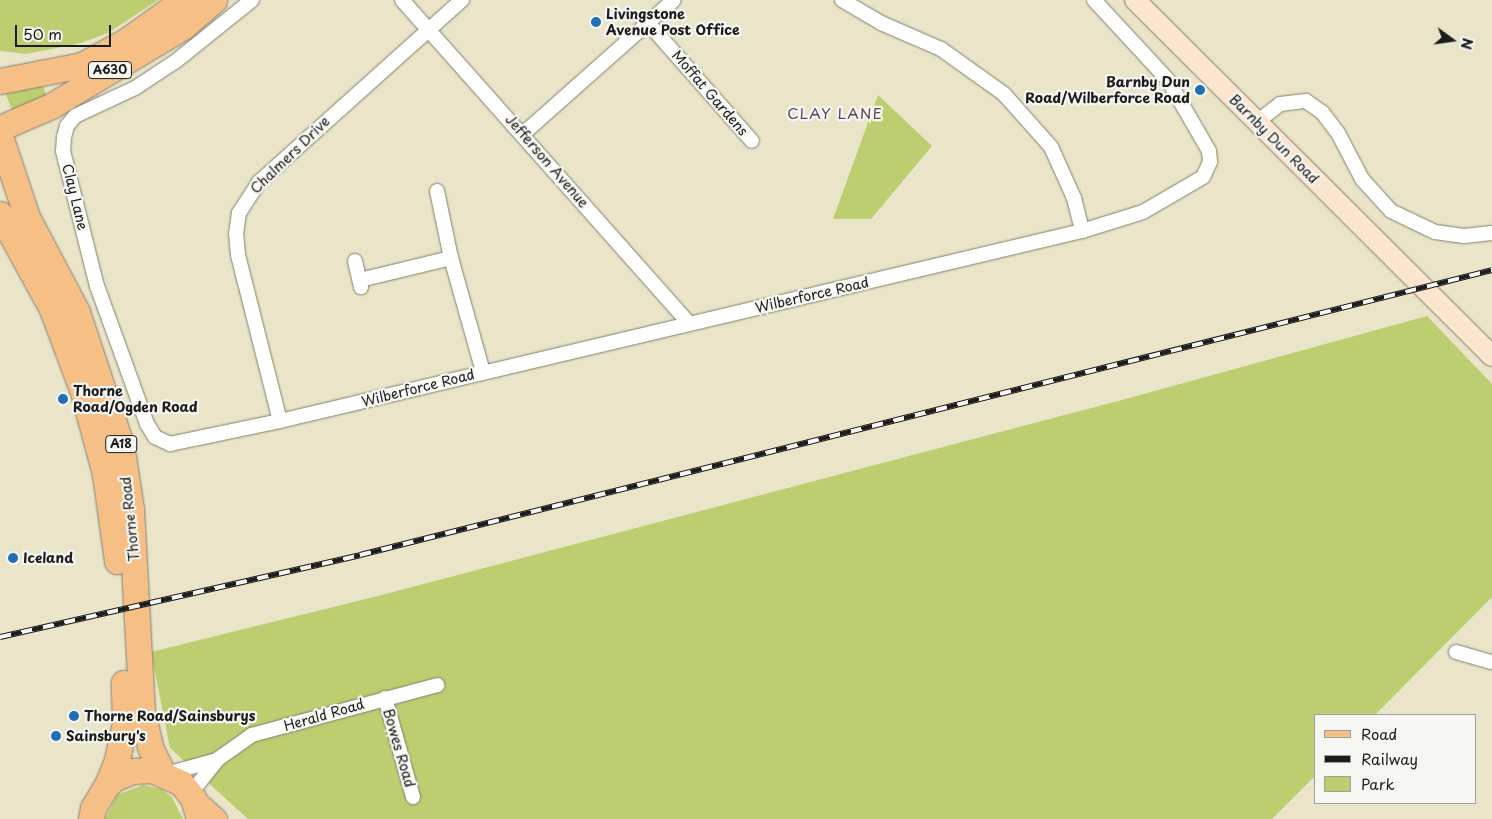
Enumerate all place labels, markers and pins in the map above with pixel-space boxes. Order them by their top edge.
place label: Livingstone Avenue Post Office [606,6,739,38]
marker: Livingstone Avenue Post Office [590,16,602,28]
place label: Barnby Dun Road/Wilberforce Road [1025,74,1190,106]
marker: Barnby Dun Road/Wilberforce Road [1194,84,1206,96]
place label: Thorne Road/Ogden Road [73,383,198,416]
marker: Thorne Road/Ogden Road [57,393,69,405]
place label: Iceland [23,550,73,566]
marker: Iceland [7,552,19,564]
place label: Thorne Road/Sainsburys [84,708,257,724]
marker: Thorne Road/Sainsburys [68,710,80,722]
place label: Sainsbury's [66,728,146,744]
marker: Sainsbury's [50,730,62,742]

